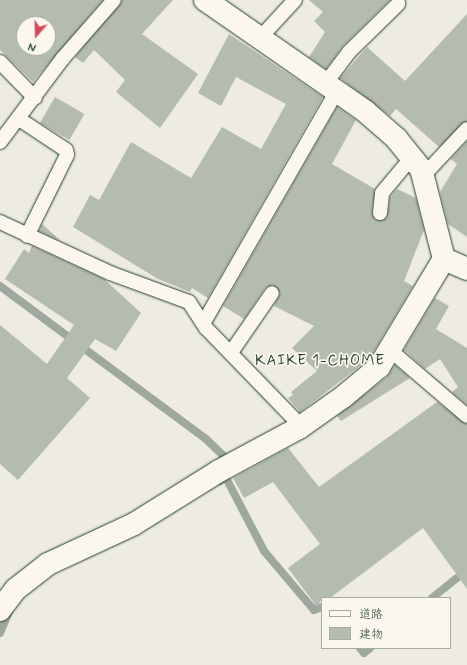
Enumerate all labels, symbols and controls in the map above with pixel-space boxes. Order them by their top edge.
north arrow [16,16,56,56]
text: N [26,39,38,54]
district label: KAIKE 1-CHOME [255,353,385,371]
legend [321,597,451,649]
text: 道路 [359,607,383,623]
text: 建物 [359,627,383,643]

